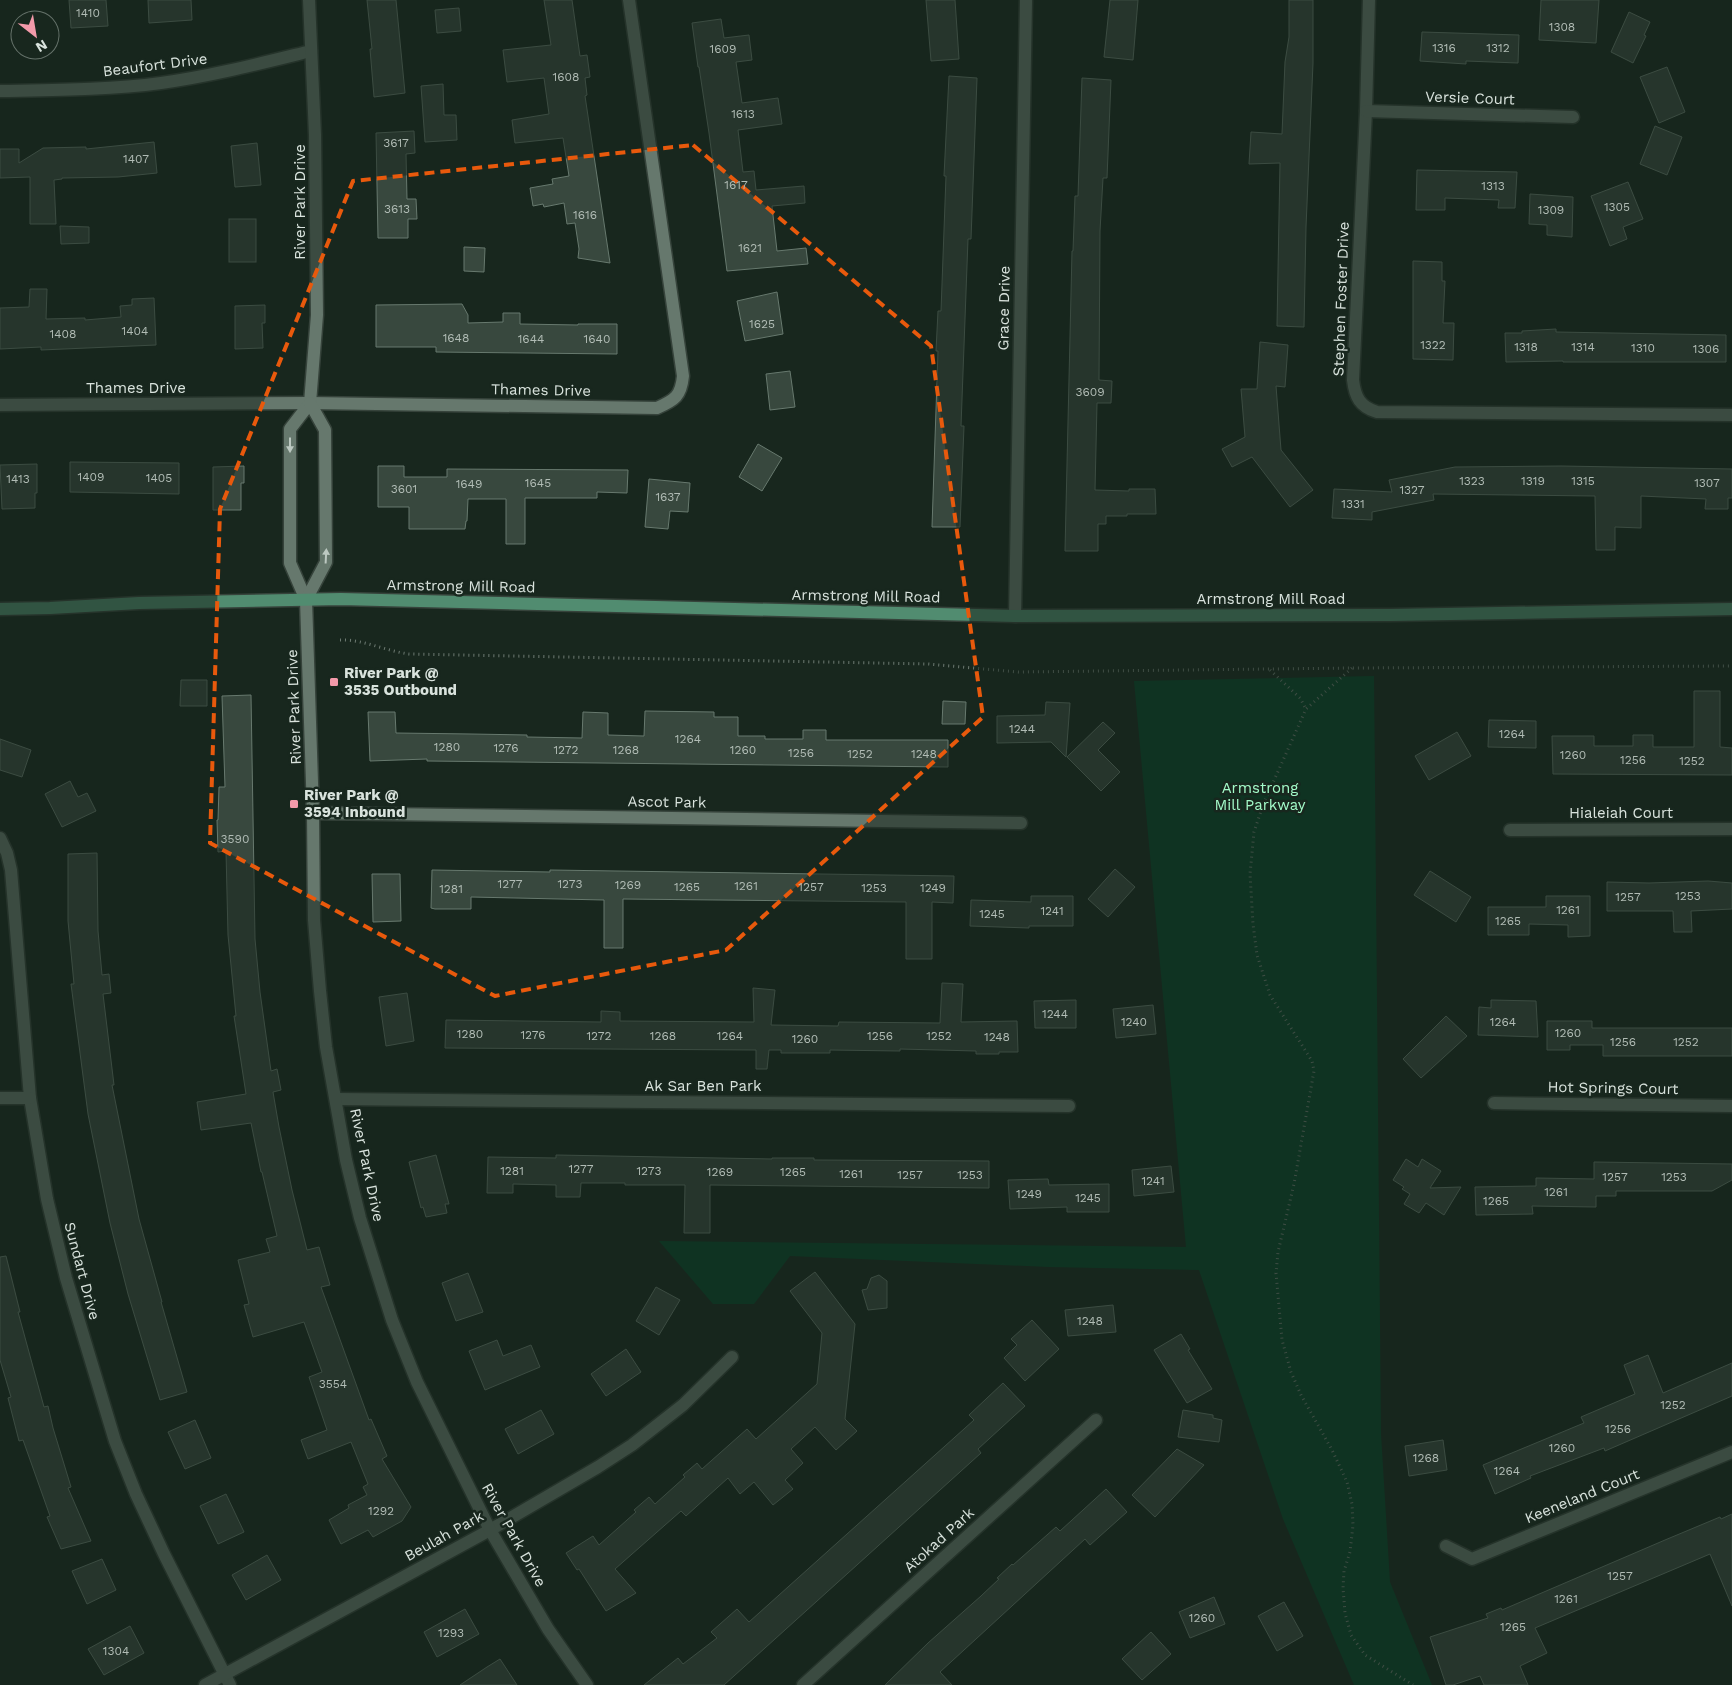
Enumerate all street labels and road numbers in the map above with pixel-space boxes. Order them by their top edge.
street label: Beaufort Drive [102,50,208,80]
street label: Versie Court [1425,87,1516,109]
street label: River Park Drive [291,144,309,260]
street label: Stephen Foster Drive [1329,221,1353,377]
street label: Grace Drive [994,265,1014,351]
street label: Thames Drive [86,379,186,397]
street label: Thames Drive [491,380,591,400]
street label: Armstrong Mill Road [386,576,536,596]
street label: Armstrong Mill Road [791,586,941,606]
street label: Armstrong Mill Road [1197,590,1345,608]
street label: River Park Drive [283,649,305,765]
street label: Ascot Park [628,792,707,812]
street label: Hialeiah Court [1569,804,1674,822]
street label: Ak Sar Ben Park [644,1077,762,1095]
street label: Hot Springs Court [1547,1078,1679,1098]
street label: River Park Drive [346,1107,388,1223]
street label: Sundart Drive [60,1220,104,1322]
street label: Keeneland Court [1522,1465,1643,1527]
street label: River Park Drive [478,1480,550,1590]
street label: Atokad Park [900,1503,978,1576]
street label: Beulah Park [401,1507,487,1565]

